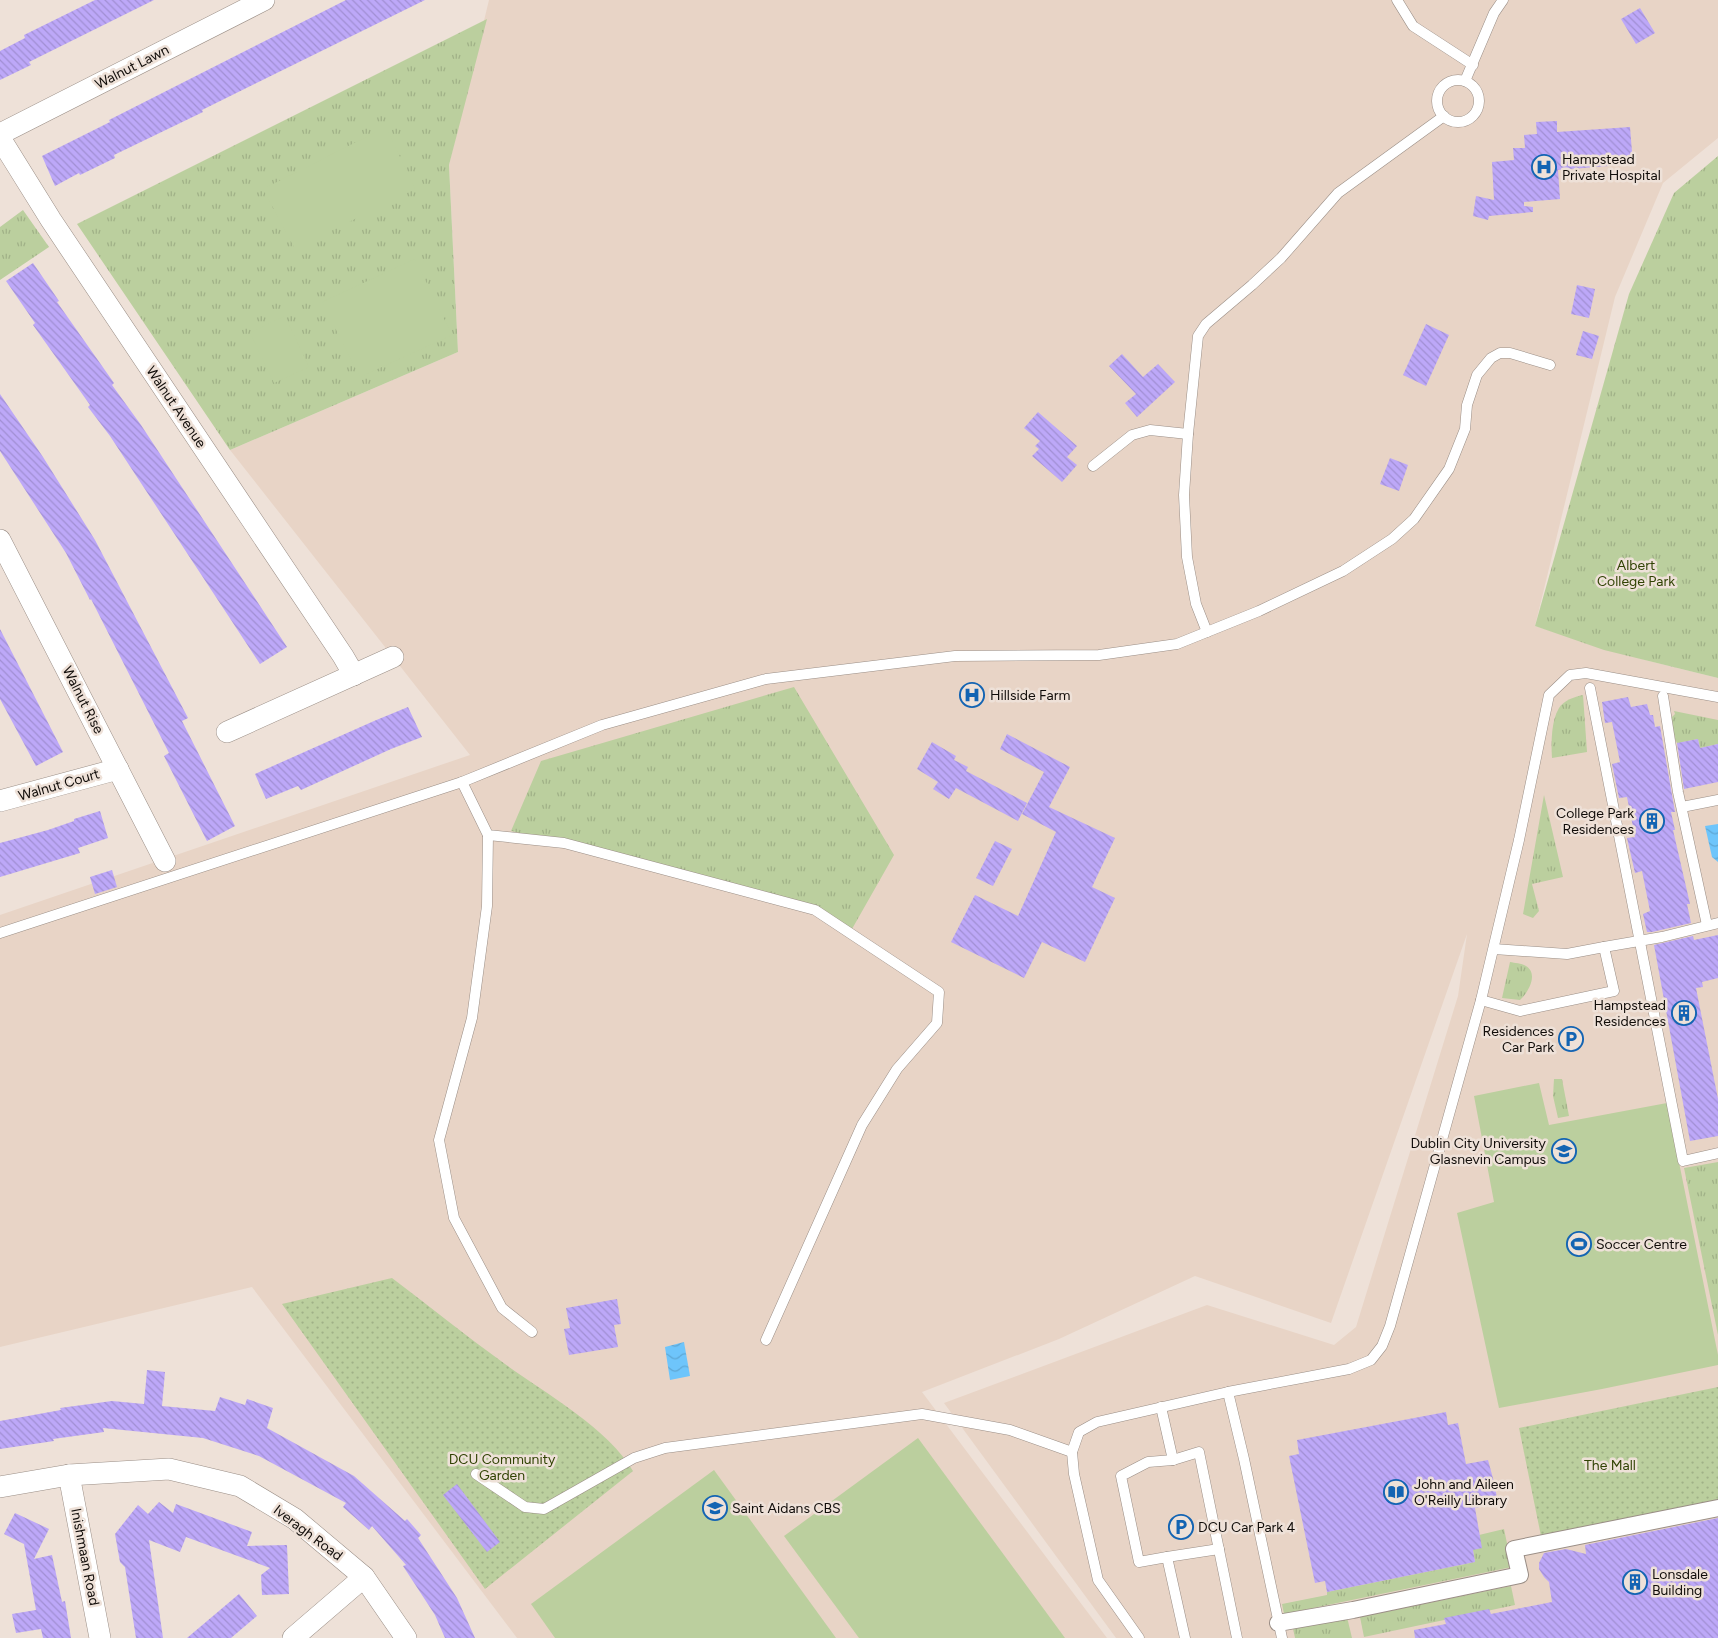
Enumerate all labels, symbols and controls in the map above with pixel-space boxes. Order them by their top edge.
street label: Walnut Lawn [92,41,172,93]
place label: Hampstead Private Hospital [1562,151,1661,184]
hospital icon: Hampstead Private Hospital [1531,154,1557,180]
street label: Walnut Avenue [142,363,210,451]
park label: Albert College Park [1597,557,1675,590]
street label: Walnut Rise [59,663,107,737]
hospital icon: Hillside Farm [959,682,985,708]
place label: Hillside Farm [990,687,1070,704]
street label: Walnut Court [17,765,101,805]
place label: College Park Residences [1556,805,1634,838]
building icon: College Park Residences [1639,808,1665,834]
place label: Hampstead Residences [1593,997,1666,1030]
building icon: Hampstead Residences [1671,1000,1697,1026]
place label: Residences Car Park [1482,1023,1554,1056]
parking icon: Residences Car Park [1558,1026,1584,1052]
place label: Dublin City University Glasnevin Campus [1410,1135,1547,1168]
school or university icon: Dublin City University Glasnevin Campus [1551,1138,1577,1164]
sports icon: Soccer Centre [1566,1231,1592,1257]
place label: Soccer Centre [1596,1236,1687,1253]
park label: DCU Community Garden [449,1451,556,1484]
park label: The Mall [1584,1457,1636,1474]
place label: John and Aileen O'Reilly Library [1414,1476,1514,1509]
library icon: John and Aileen O'Reilly Library [1383,1479,1409,1505]
school or university icon: Saint Aidans CBS [702,1495,728,1521]
place label: Saint Aidans CBS [732,1500,841,1517]
street label: Iveragh Road [270,1501,346,1565]
street label: Inishmaan Road [67,1507,103,1607]
parking icon: DCU Car Park 4 [1168,1514,1194,1540]
place label: DCU Car Park 4 [1198,1519,1296,1536]
place label: Lonsdale Building [1652,1566,1708,1599]
building icon: Lonsdale Building [1622,1569,1648,1595]

